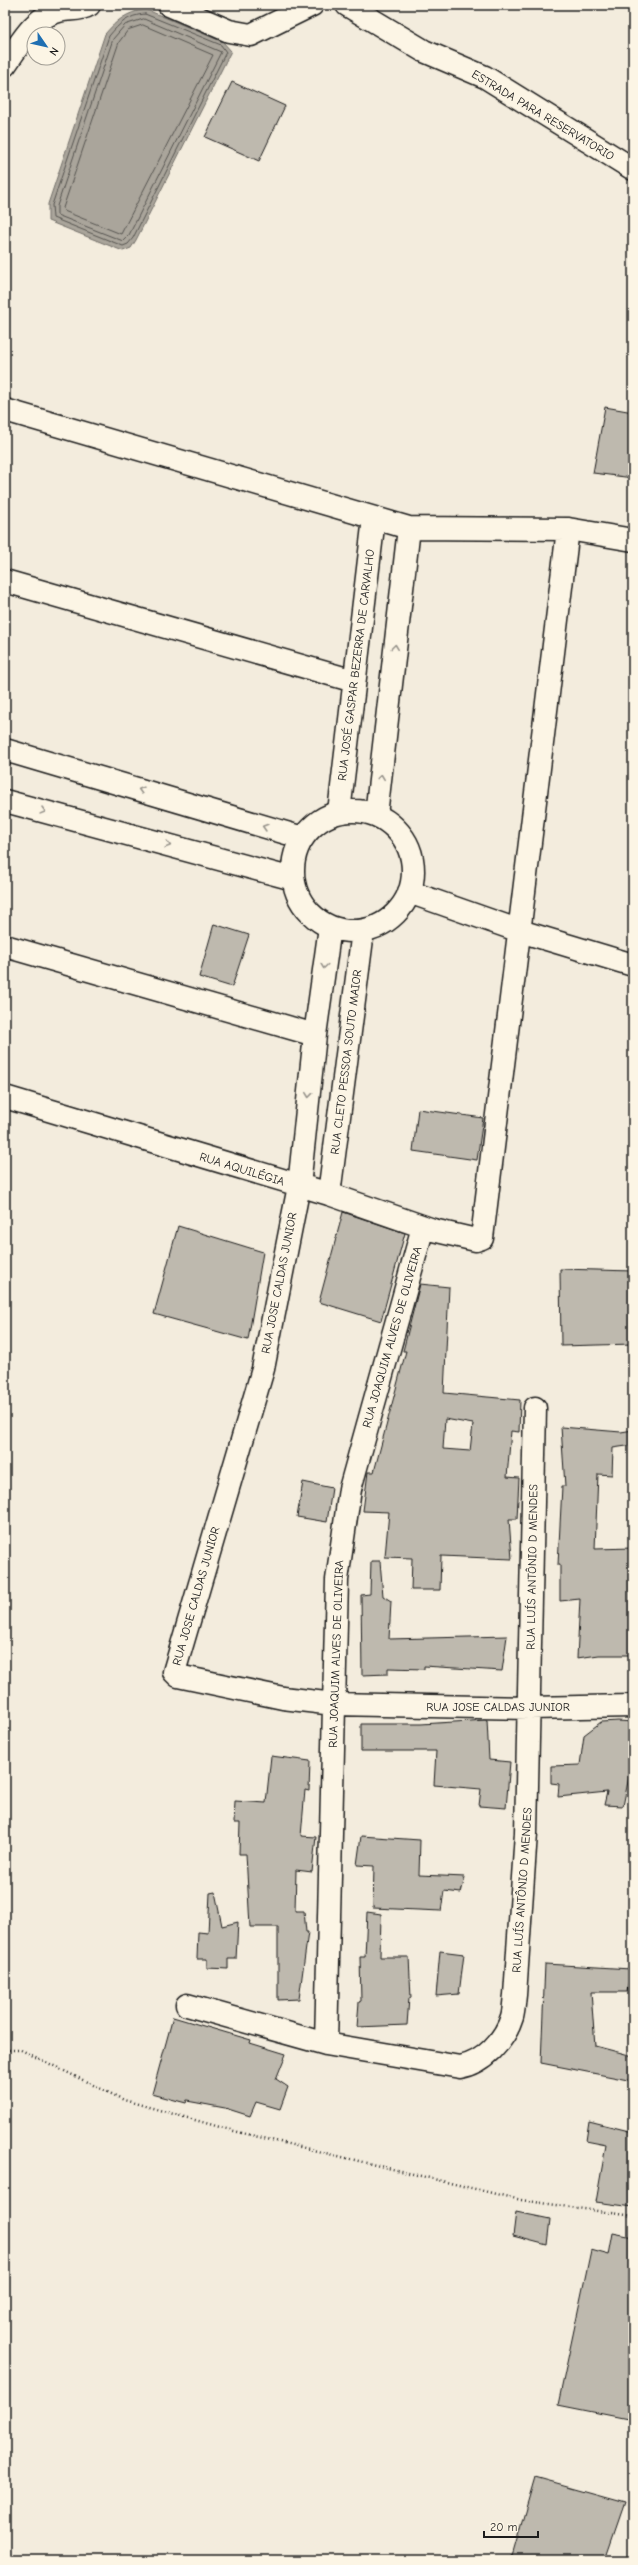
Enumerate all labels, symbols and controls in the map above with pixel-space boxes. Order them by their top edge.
north arrow [26,26,66,66]
text: N [46,45,61,58]
street label: ESTRADA PARA RESERVATORIO [469,67,617,163]
street label: RUA JOSÉ GASPAR BEZERRA DE CARVALHO [335,548,377,782]
one-way arrow [391,644,400,651]
one-way arrow [376,774,385,780]
one-way arrow [137,786,144,795]
one-way arrow [39,806,46,815]
one-way arrow [262,823,269,832]
one-way arrow [164,840,171,849]
one-way arrow [320,963,329,969]
street label: RUA CLETO PESSOA SOUTO MAIOR [328,969,364,1155]
one-way arrow [304,1092,313,1098]
street label: RUA AQUILÉGIA [198,1149,286,1189]
street label: RUA JOSE CALDAS JUNIOR [258,1211,300,1355]
street label: RUA JOAQUIM ALVES DE OLIVEIRA [359,1245,425,1429]
street label: RUA LUÍS ANTÔNIO D MENDES [524,1484,540,1650]
street label: RUA JOSE CALDAS JUNIOR [169,1525,223,1667]
street label: RUA JOAQUIM ALVES DE OLIVEIRA [326,1560,346,1748]
street label: RUA JOSE CALDAS JUNIOR [426,1700,570,1714]
street label: RUA LUÍS ANTÔNIO D MENDES [509,1806,535,1973]
scale bar [484,2513,538,2539]
text: 20 m [490,2520,518,2534]

